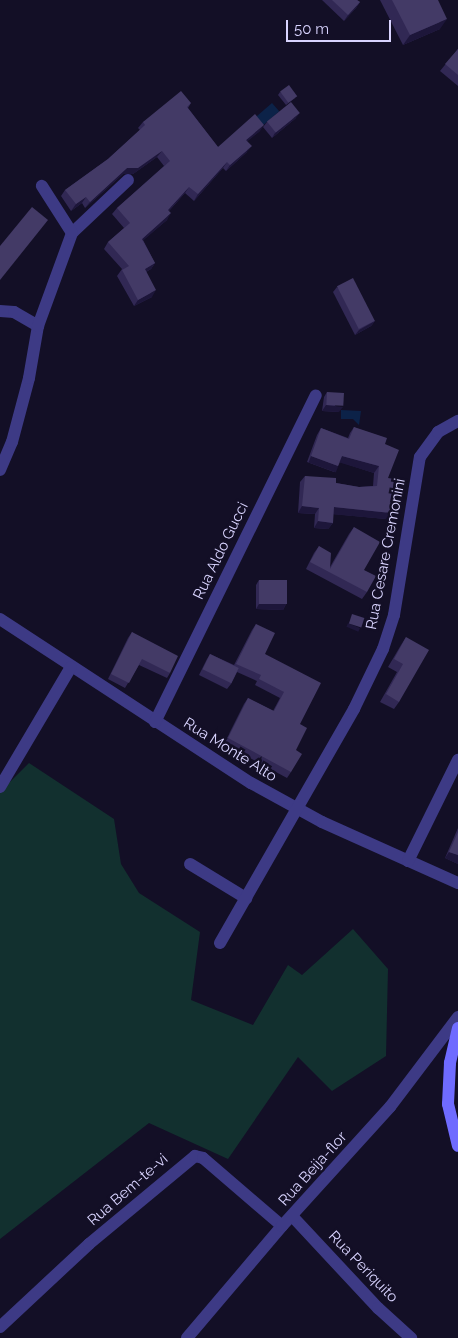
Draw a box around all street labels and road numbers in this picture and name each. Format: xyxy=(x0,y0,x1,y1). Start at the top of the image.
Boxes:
street label: Rua Cesare Cremonini xyxy=(363,477,409,631)
street label: Rua Aldo Gucci xyxy=(190,499,252,603)
street label: Rua Monte Alto xyxy=(180,714,280,786)
street label: Rua Beija-flor xyxy=(275,1128,351,1210)
street label: Rua Bem-te-vi xyxy=(84,1150,172,1230)
street label: Rua Periquito xyxy=(324,1228,402,1306)

